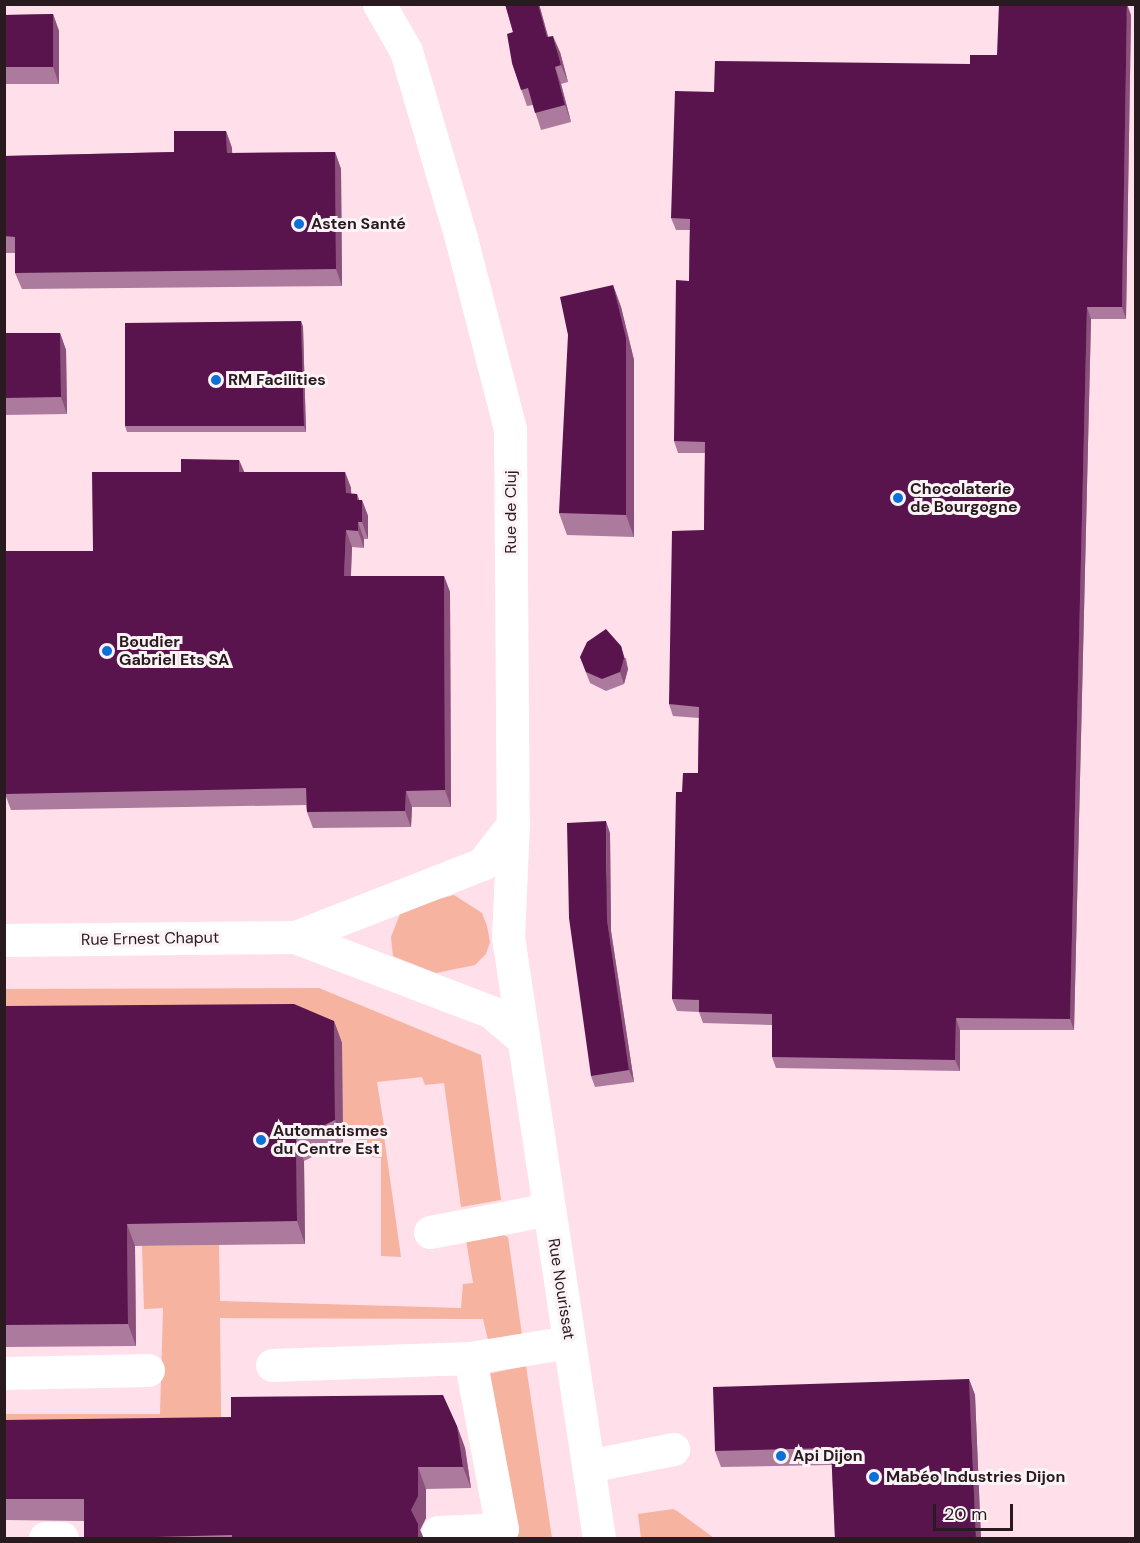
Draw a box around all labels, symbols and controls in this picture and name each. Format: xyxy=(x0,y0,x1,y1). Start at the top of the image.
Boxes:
place label: Asten Santé xyxy=(311,214,406,234)
marker: Asten Santé xyxy=(292,217,306,231)
place label: RM Facilities xyxy=(228,370,326,390)
marker: RM Facilities xyxy=(209,373,223,387)
street label: Rue de Cluj xyxy=(501,470,521,554)
place label: Chocolaterie de Bourgogne xyxy=(910,479,1018,517)
marker: Chocolaterie de Bourgogne xyxy=(891,491,905,505)
place label: Boudier Gabriel Ets SA xyxy=(119,632,229,670)
marker: Boudier Gabriel Ets SA xyxy=(100,644,114,658)
street label: Rue Ernest Chaput xyxy=(81,928,219,950)
place label: Automatismes du Centre Est xyxy=(273,1121,388,1159)
marker: Automatismes du Centre Est xyxy=(254,1133,268,1147)
street label: Rue Nourissat xyxy=(544,1237,578,1341)
place label: Api Dijon xyxy=(793,1446,863,1466)
marker: Api Dijon xyxy=(774,1449,788,1463)
place label: Mabéo Industries Dijon xyxy=(886,1467,1065,1487)
marker: Mabéo Industries Dijon xyxy=(867,1470,881,1484)
scale bar xyxy=(936,1492,1016,1530)
text: 20 m xyxy=(944,1502,987,1526)

